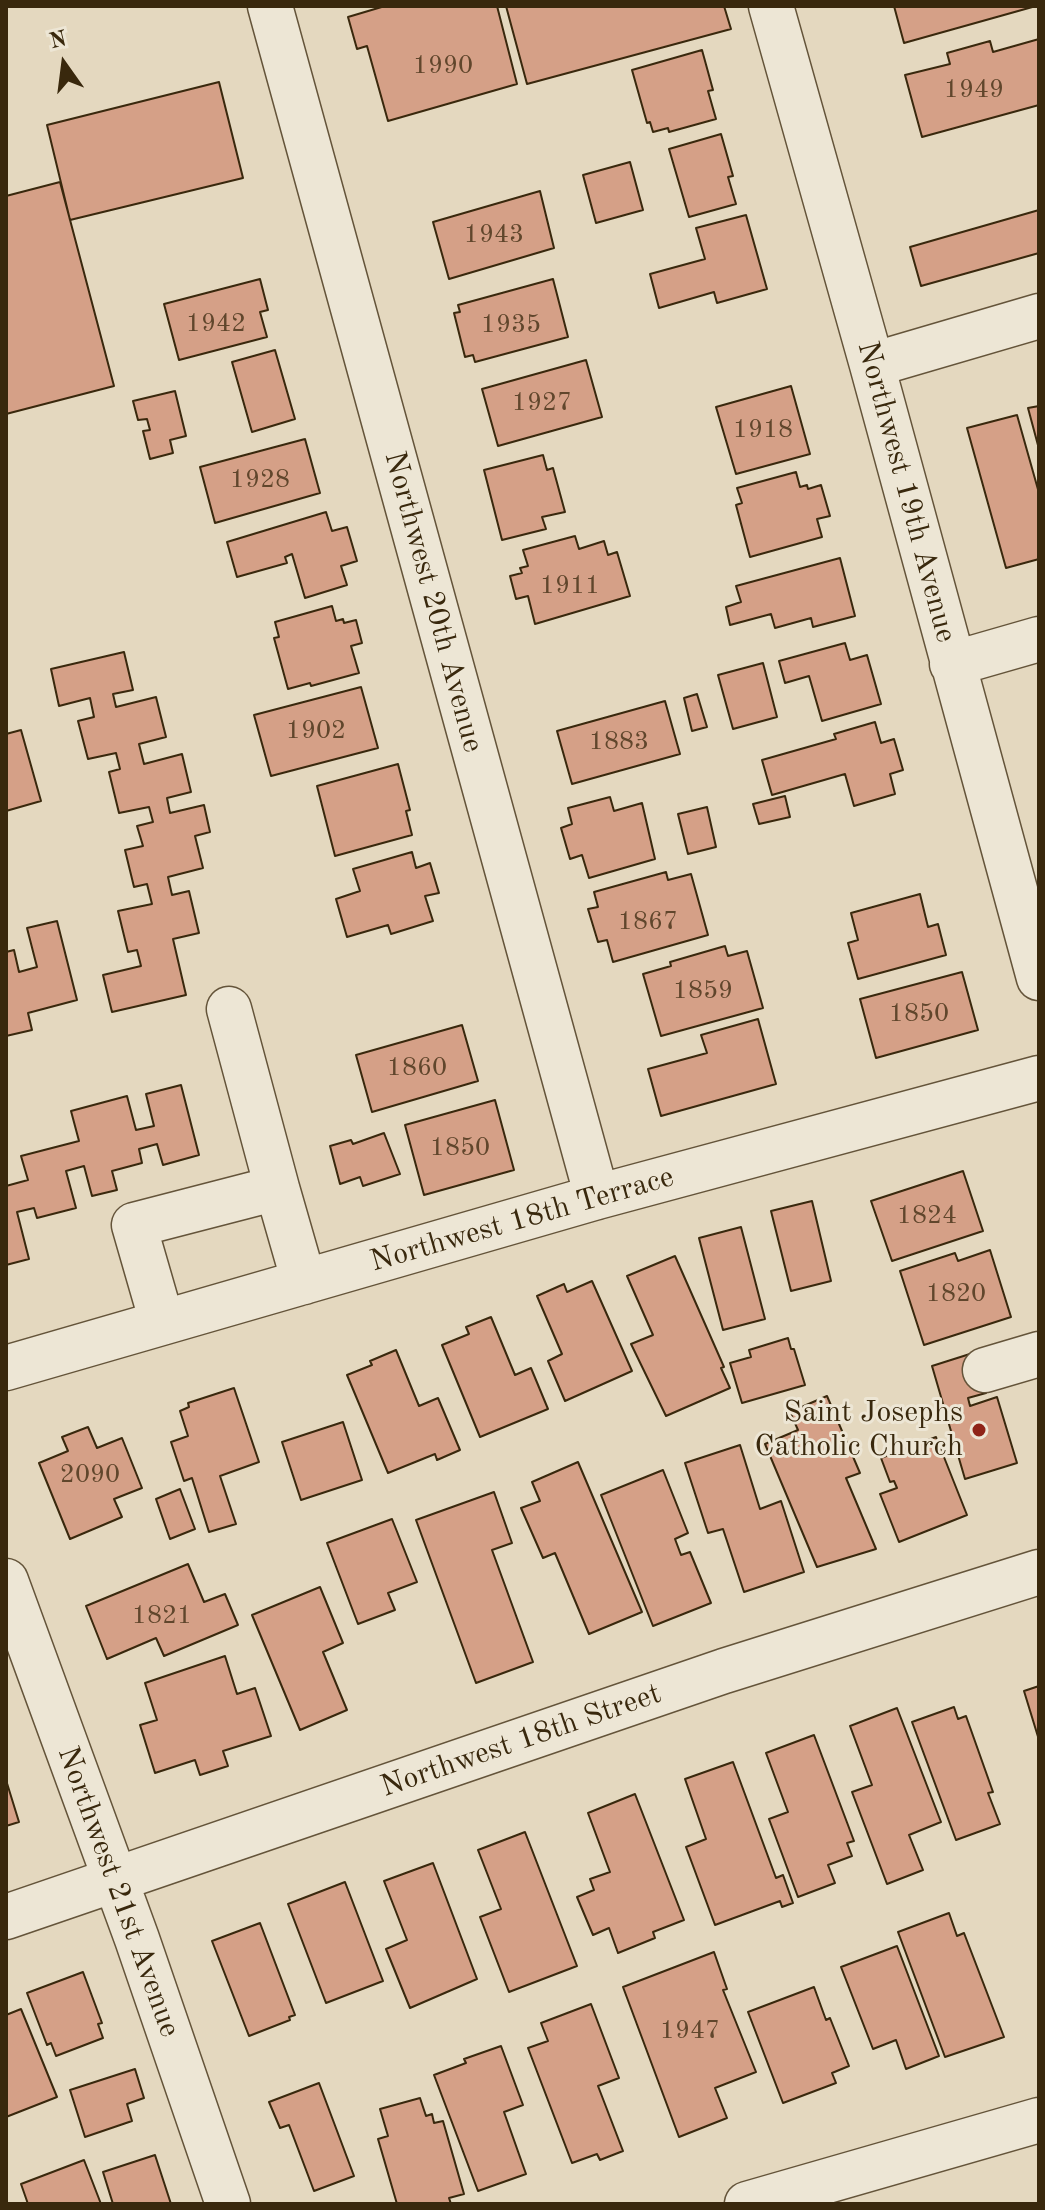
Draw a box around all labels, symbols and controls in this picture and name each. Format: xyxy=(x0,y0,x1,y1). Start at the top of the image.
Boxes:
north arrow xyxy=(24,24,104,104)
text: N xyxy=(47,28,69,53)
house number: 1990 xyxy=(413,50,473,82)
house number: 1949 xyxy=(944,74,1004,106)
house number: 1943 xyxy=(464,219,524,251)
house number: 1942 xyxy=(186,308,246,340)
house number: 1935 xyxy=(481,309,541,341)
street label: Northwest 19th Avenue xyxy=(849,338,963,646)
house number: 1927 xyxy=(512,387,572,419)
house number: 1918 xyxy=(733,414,793,446)
street label: Northwest 20th Avenue xyxy=(376,448,490,756)
house number: 1928 xyxy=(230,464,290,496)
house number: 1911 xyxy=(540,570,600,602)
house number: 1902 xyxy=(286,715,346,747)
house number: 1883 xyxy=(589,726,649,758)
house number: 1867 xyxy=(618,906,678,938)
house number: 1859 xyxy=(673,975,733,1007)
house number: 1850 xyxy=(889,998,949,1030)
house number: 1860 xyxy=(387,1052,447,1084)
house number: 1850 xyxy=(430,1132,490,1164)
street label: Northwest 18th Terrace xyxy=(366,1159,678,1281)
house number: 1824 xyxy=(897,1200,957,1232)
house number: 1820 xyxy=(926,1278,986,1310)
place label: Saint Josephs Catholic Church xyxy=(755,1395,963,1466)
marker: Saint Josephs Catholic Church xyxy=(970,1421,988,1439)
house number: 2090 xyxy=(60,1459,120,1491)
house number: 1821 xyxy=(132,1600,192,1632)
street label: Northwest 18th Street xyxy=(376,1676,666,1806)
street label: Northwest 21st Avenue xyxy=(49,1742,187,2042)
house number: 1947 xyxy=(660,2015,720,2047)

